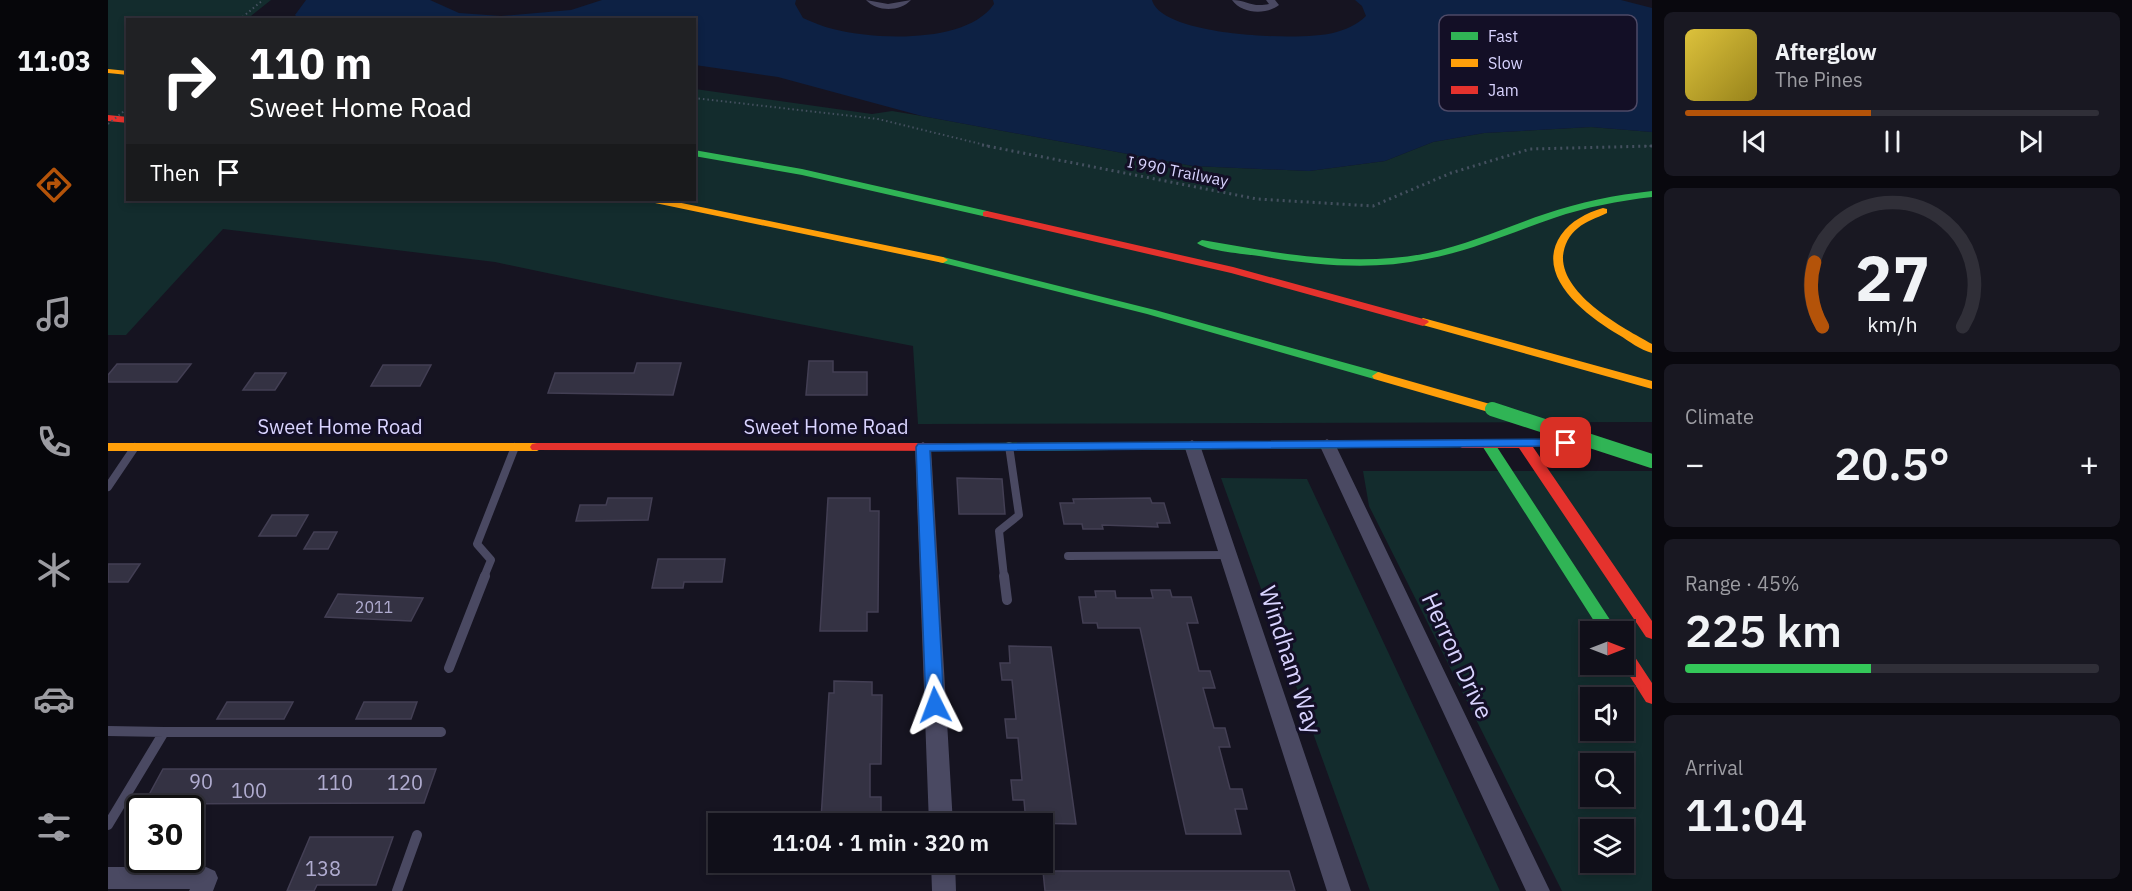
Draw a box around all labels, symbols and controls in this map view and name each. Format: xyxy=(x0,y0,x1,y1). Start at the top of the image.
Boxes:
legend xyxy=(1439,15,1637,111)
text: Fast xyxy=(1488,26,1518,46)
text: 110 m xyxy=(249,36,372,91)
text: Afterglow xyxy=(1775,37,1877,66)
icon: right xyxy=(150,42,228,120)
text: 11:03 xyxy=(17,43,91,78)
text: Slow xyxy=(1488,53,1523,73)
text: The Pines xyxy=(1775,66,1863,93)
text: Jam xyxy=(1488,80,1519,100)
text: Sweet Home Road xyxy=(249,89,472,124)
icon: previous xyxy=(1738,125,1771,158)
icon: pause xyxy=(1876,125,1909,158)
icon: next xyxy=(2014,125,2047,158)
street label: I 990 Trailway xyxy=(1126,151,1230,191)
icon: arrive xyxy=(212,156,245,189)
text: Then xyxy=(150,158,200,187)
icon: directions xyxy=(33,164,75,206)
text: 27 xyxy=(1855,237,1929,318)
icon: music xyxy=(33,293,75,335)
text: km/h xyxy=(1867,310,1917,338)
text: Climate xyxy=(1685,403,1754,430)
street label: Sweet Home Road xyxy=(257,413,423,440)
street label: Sweet Home Road xyxy=(743,413,909,440)
pin xyxy=(1540,417,1591,468)
icon: phone xyxy=(33,421,75,463)
icon: arrive xyxy=(1549,426,1582,459)
text: 20.5° xyxy=(1834,434,1950,492)
text: − xyxy=(1685,442,1705,485)
text: + xyxy=(2079,442,2099,485)
icon: climate xyxy=(33,549,75,591)
text: Range · 45% xyxy=(1685,570,1800,597)
street label: Windham Way xyxy=(1252,582,1330,738)
street label: Herron Drive xyxy=(1415,587,1501,724)
house number: 2011 xyxy=(355,597,393,617)
text: 225 km xyxy=(1685,601,1842,659)
north arrow xyxy=(1580,621,1634,675)
map controls xyxy=(1580,621,1634,873)
position arrow xyxy=(903,673,967,737)
icon: car xyxy=(33,678,75,720)
button: sound xyxy=(1580,687,1634,741)
button: search xyxy=(1580,753,1634,807)
text: Arrival xyxy=(1685,754,1743,781)
house number: 90 xyxy=(189,768,213,795)
house number: 110 xyxy=(317,769,353,796)
house number: 120 xyxy=(387,769,423,796)
house number: 100 xyxy=(231,777,267,804)
text: 11:04 xyxy=(1685,785,1807,843)
speed limit sign: 30 xyxy=(126,795,204,873)
icon: filters xyxy=(33,806,75,848)
button: layers xyxy=(1580,819,1634,873)
text: 11:04 · 1 min · 320 m xyxy=(772,828,989,857)
house number: 138 xyxy=(305,855,341,882)

